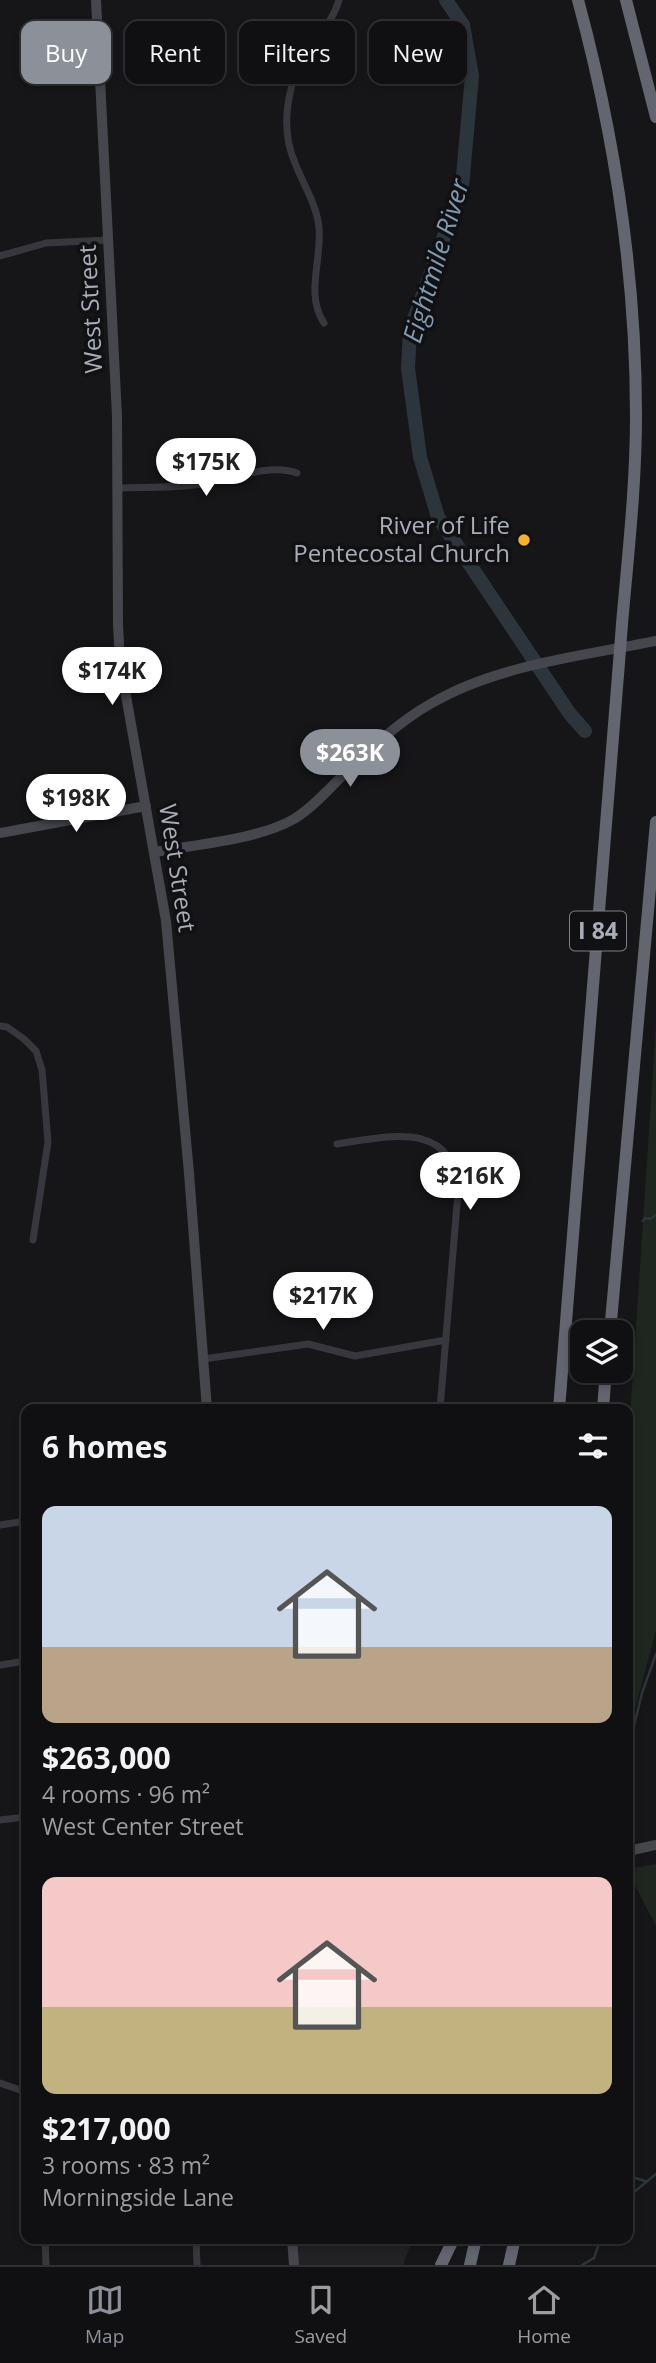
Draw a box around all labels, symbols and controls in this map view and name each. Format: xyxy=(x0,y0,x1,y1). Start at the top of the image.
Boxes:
chip: Buy xyxy=(21,21,111,84)
chip: Rent xyxy=(125,21,225,84)
chip: Filters xyxy=(239,21,355,84)
chip: New xyxy=(369,21,467,84)
water label: Eightmile River xyxy=(393,173,477,347)
street label: West Street xyxy=(70,244,109,374)
pin: $175K xyxy=(157,438,255,498)
text: $175K xyxy=(172,445,240,477)
place label: River of Life Pentecostal Church xyxy=(293,508,510,569)
marker: River of Life Pentecostal Church xyxy=(516,532,532,548)
pin: $174K xyxy=(63,648,161,707)
text: $174K xyxy=(78,654,146,686)
pin: $263K xyxy=(301,730,399,789)
text: $263K xyxy=(316,736,384,768)
pin: $198K xyxy=(27,774,125,834)
text: $198K xyxy=(42,781,110,813)
street label: West Street xyxy=(152,802,205,934)
road number: I 84 xyxy=(570,912,626,950)
pin: $216K xyxy=(421,1152,519,1212)
text: $216K xyxy=(436,1159,504,1191)
pin: $217K xyxy=(274,1272,372,1332)
text: $217K xyxy=(289,1279,357,1311)
map controls xyxy=(570,1320,633,1383)
button: layers xyxy=(570,1320,633,1383)
text: 6 homes xyxy=(42,1426,167,1467)
icon: filters xyxy=(574,1427,612,1465)
icon: home xyxy=(264,1551,390,1677)
text: $263,000 xyxy=(42,1737,171,1778)
text: 4 rooms · 96 m² xyxy=(42,1778,210,1810)
text: West Center Street xyxy=(42,1810,244,1842)
icon: home xyxy=(264,1922,390,2048)
text: $217,000 xyxy=(42,2108,171,2149)
text: 3 rooms · 83 m² xyxy=(42,2149,210,2181)
text: Morningside Lane xyxy=(42,2181,234,2213)
tab: Map xyxy=(85,2281,124,2349)
tab: Saved xyxy=(294,2281,347,2349)
tab: Home xyxy=(517,2281,571,2349)

